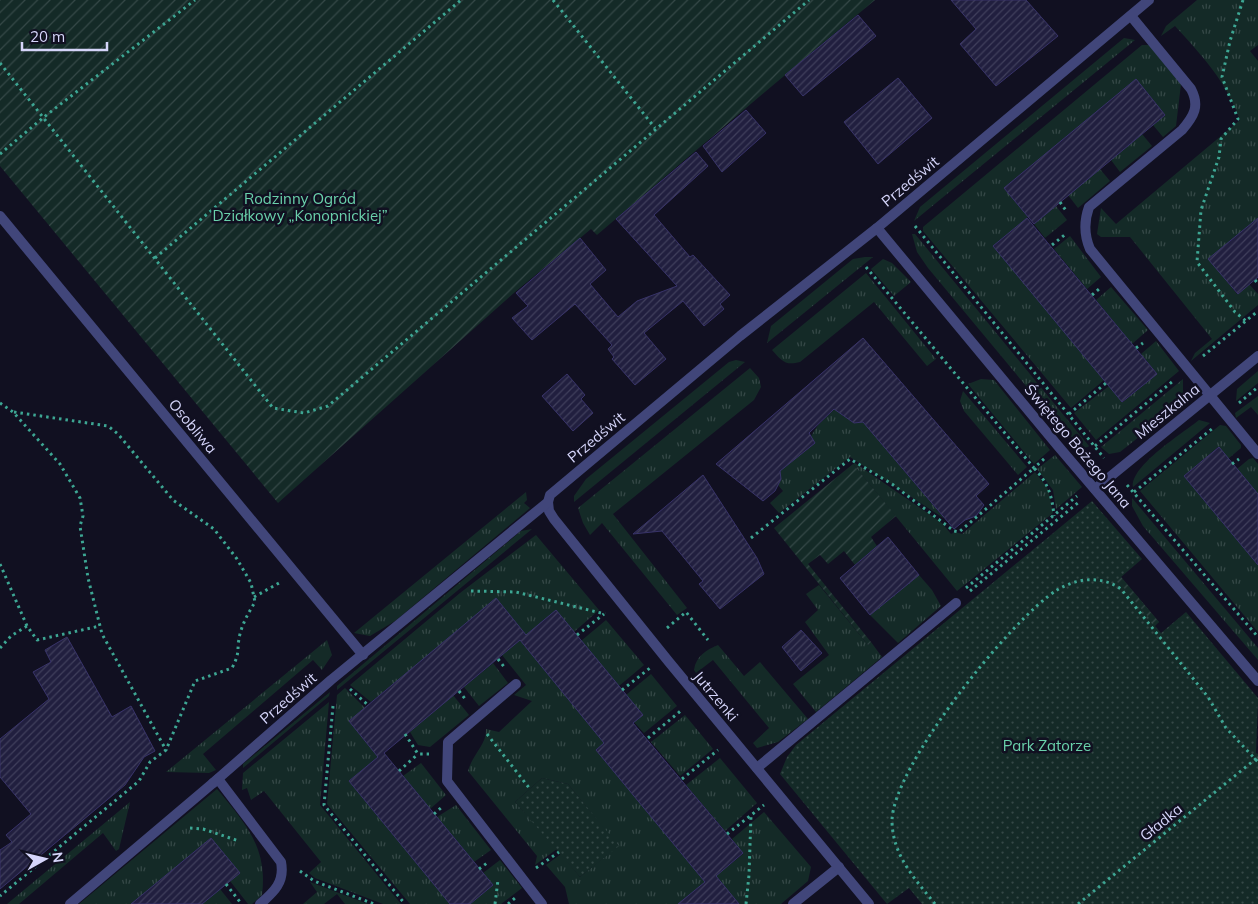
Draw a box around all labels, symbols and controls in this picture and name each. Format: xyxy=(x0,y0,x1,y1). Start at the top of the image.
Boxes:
scale bar xyxy=(22,20,108,52)
text: 20 m xyxy=(30,27,65,46)
street label: Przedświt xyxy=(877,152,943,210)
park label: Rodzinny Ogród Działkowy „Konopnickiej” xyxy=(212,189,388,225)
street label: Mieszkalna xyxy=(1131,379,1203,443)
street label: Świętego Bożego Jana xyxy=(1020,380,1136,512)
street label: Osobliwa xyxy=(165,395,221,457)
street label: Przedświt xyxy=(563,408,629,466)
street label: Jutrzenki xyxy=(689,667,743,725)
street label: Przedświt xyxy=(256,668,320,728)
park label: Park Zatorze xyxy=(1003,736,1091,755)
street label: Gładka xyxy=(1136,799,1186,845)
north arrow xyxy=(20,834,70,884)
text: N xyxy=(48,851,68,864)

